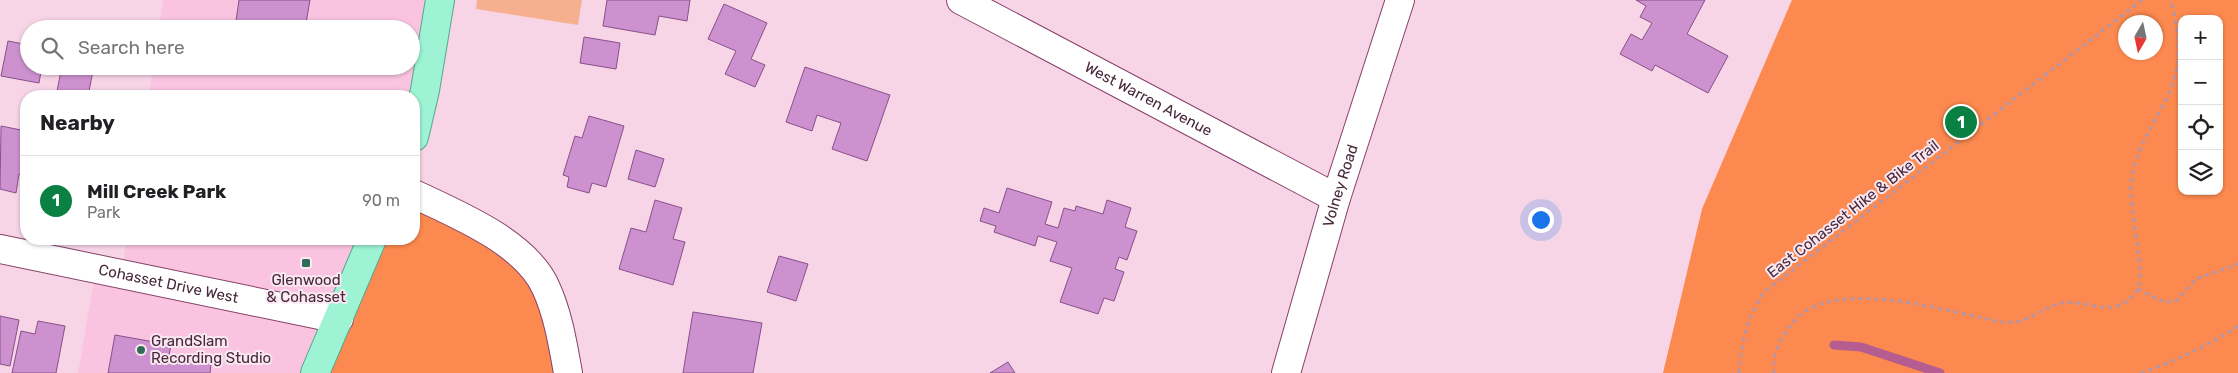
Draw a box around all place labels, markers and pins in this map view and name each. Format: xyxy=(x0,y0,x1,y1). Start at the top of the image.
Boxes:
pin: 1 xyxy=(1945,103,1977,141)
marker: Glenwood & Cohasset xyxy=(300,257,312,269)
place label: Glenwood & Cohasset xyxy=(266,271,346,306)
place label: GrandSlam Recording Studio xyxy=(151,332,271,367)
marker: GrandSlam Recording Studio xyxy=(135,344,147,356)

